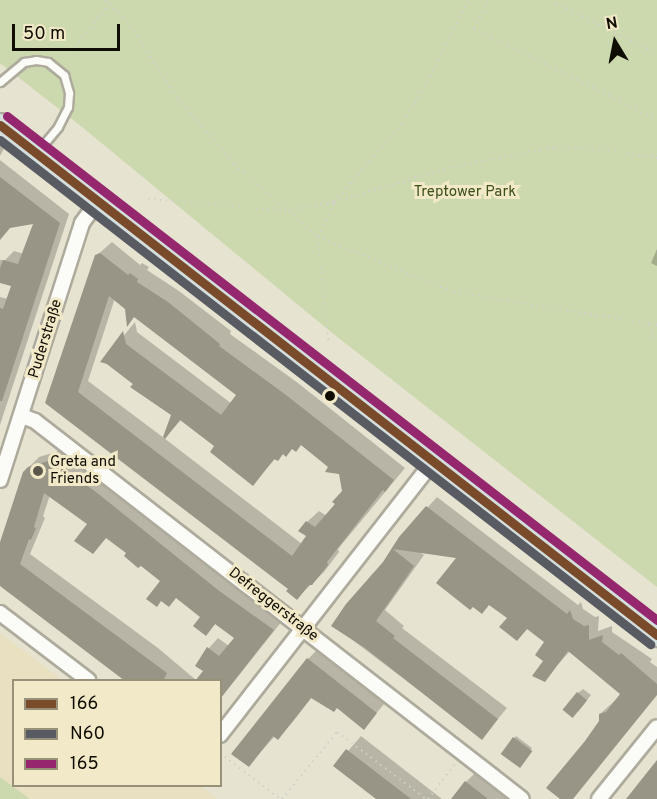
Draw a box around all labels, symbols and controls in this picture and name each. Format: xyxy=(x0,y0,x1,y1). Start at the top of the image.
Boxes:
scale bar xyxy=(15,12,123,50)
north arrow xyxy=(585,12,645,72)
text: N xyxy=(604,13,619,35)
text: 50 m xyxy=(23,23,65,46)
park label: Treptower Park xyxy=(414,184,516,202)
street label: Puderstraße xyxy=(25,297,67,381)
unlabelled marker xyxy=(324,390,336,402)
place label: Greta and Friends xyxy=(50,453,116,488)
marker: Greta and Friends xyxy=(31,464,45,478)
street label: Defreggerstraße xyxy=(225,564,321,646)
legend xyxy=(12,679,222,787)
text: 166 xyxy=(70,693,98,716)
text: N60 xyxy=(70,723,105,746)
text: 165 xyxy=(70,753,99,776)

